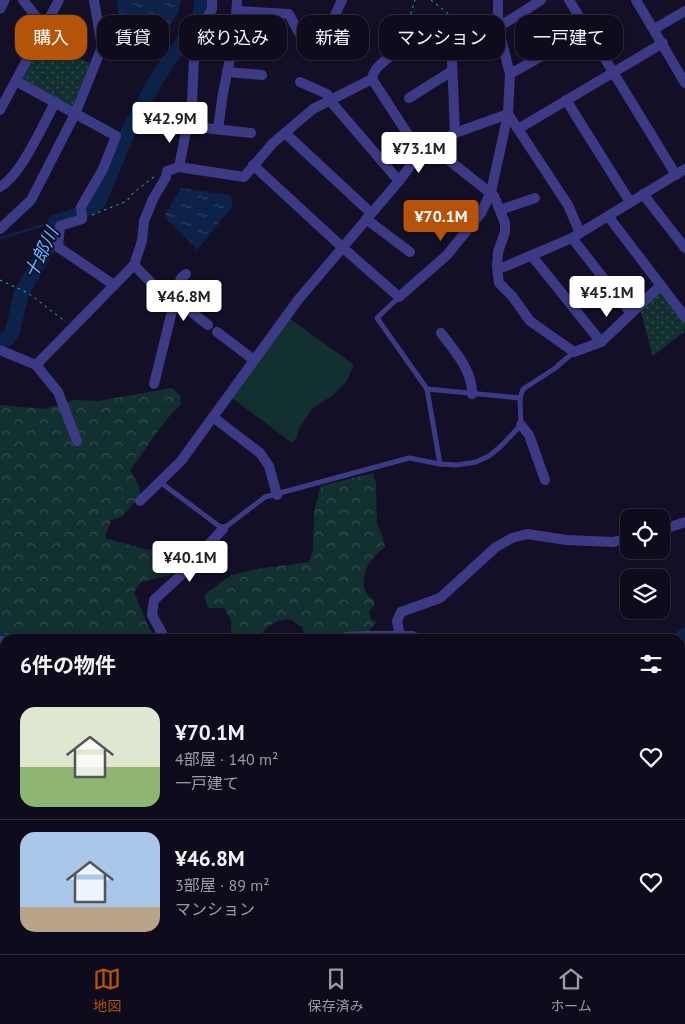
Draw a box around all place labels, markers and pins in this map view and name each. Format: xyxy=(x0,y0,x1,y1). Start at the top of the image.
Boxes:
pin: ¥42.9M xyxy=(129,102,211,144)
pin: ¥73.1M xyxy=(378,132,460,174)
pin: ¥70.1M xyxy=(400,200,482,242)
pin: ¥45.1M xyxy=(566,276,648,318)
pin: ¥46.8M xyxy=(143,280,225,322)
pin: ¥40.1M xyxy=(149,540,231,583)

